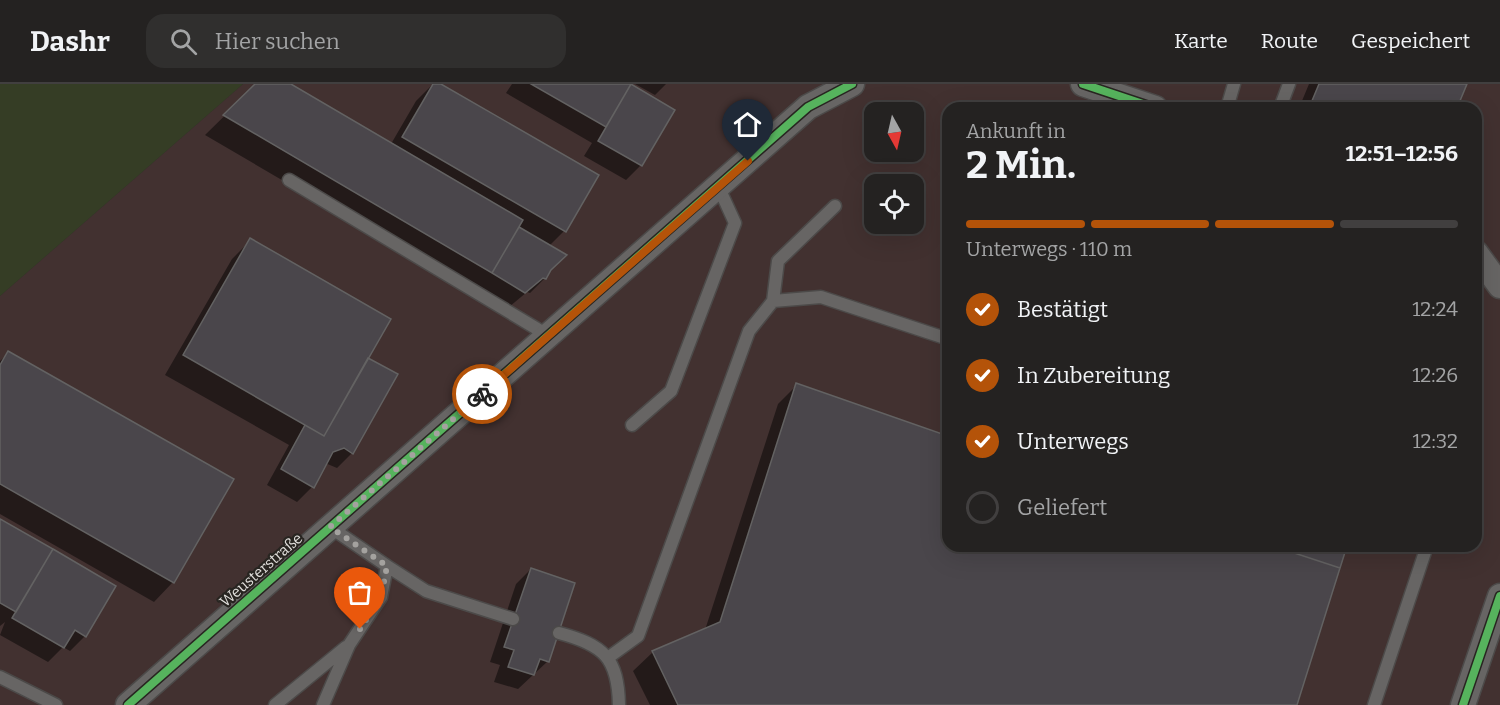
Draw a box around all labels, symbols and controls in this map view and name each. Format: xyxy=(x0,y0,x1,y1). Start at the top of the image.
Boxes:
search box xyxy=(146,14,566,68)
text: Dashr xyxy=(30,25,110,58)
icon: search xyxy=(167,25,200,58)
text: Hier suchen xyxy=(215,28,340,55)
text: Karte xyxy=(1174,28,1228,54)
text: Route xyxy=(1261,28,1318,54)
text: Gespeichert xyxy=(1351,28,1470,54)
pin xyxy=(722,99,773,161)
north arrow xyxy=(864,102,924,162)
map controls xyxy=(864,102,924,234)
icon: home xyxy=(731,108,764,141)
text: Ankunft in xyxy=(966,119,1066,143)
text: 12:51–12:56 xyxy=(1345,140,1458,167)
text: 2 Min. xyxy=(966,142,1076,188)
button: locate xyxy=(864,174,924,234)
text: Unterwegs · 110 m xyxy=(966,237,1132,261)
icon: check xyxy=(966,293,999,326)
text: Bestätigt xyxy=(1017,296,1108,323)
text: 12:24 xyxy=(1412,297,1458,321)
icon: check xyxy=(966,359,999,392)
text: In Zubereitung xyxy=(1017,362,1170,389)
text: 12:26 xyxy=(1412,363,1458,387)
courier xyxy=(452,364,512,424)
icon: bike xyxy=(466,378,499,411)
icon: check xyxy=(966,425,999,458)
text: Unterwegs xyxy=(1017,428,1129,455)
text: 12:32 xyxy=(1413,429,1458,453)
text: Geliefert xyxy=(1017,494,1107,521)
street label: Weusterstraße xyxy=(216,529,306,611)
pin xyxy=(334,567,385,629)
icon: bag xyxy=(343,576,376,609)

